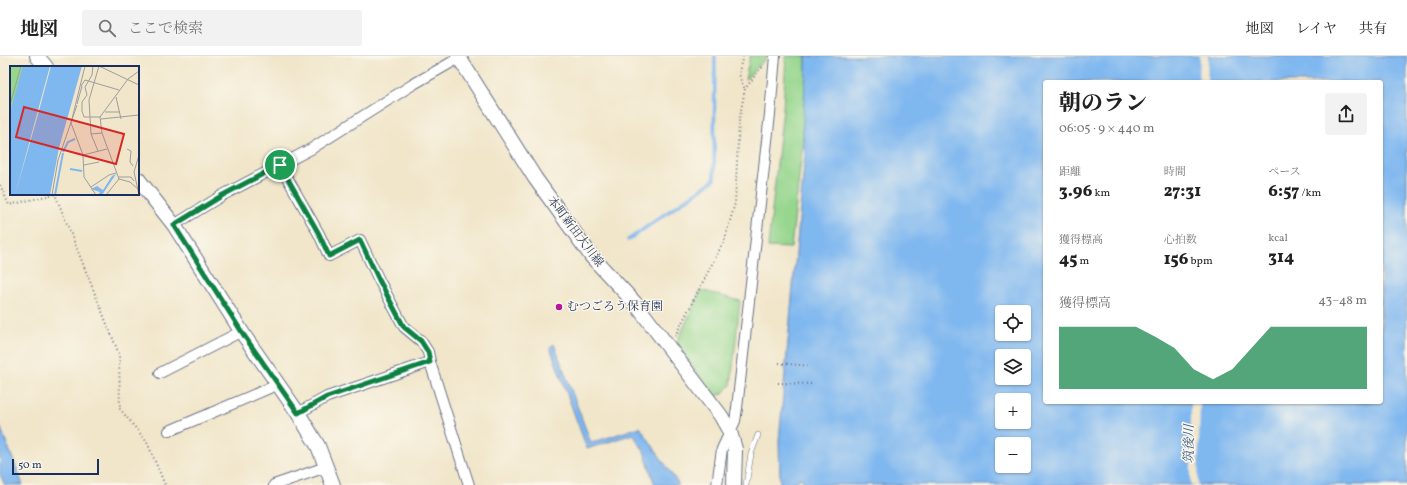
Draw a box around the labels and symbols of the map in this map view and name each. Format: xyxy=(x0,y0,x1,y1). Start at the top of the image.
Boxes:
inset map xyxy=(10,66,139,195)
pin xyxy=(263,148,297,182)
street label: 本町新田大川線 xyxy=(543,194,607,270)
place label: むつごろう保育園 xyxy=(567,299,663,315)
marker: むつごろう保育園 xyxy=(554,302,564,312)
water label: 筑後川 xyxy=(1181,422,1199,464)
scale bar xyxy=(12,457,99,476)

